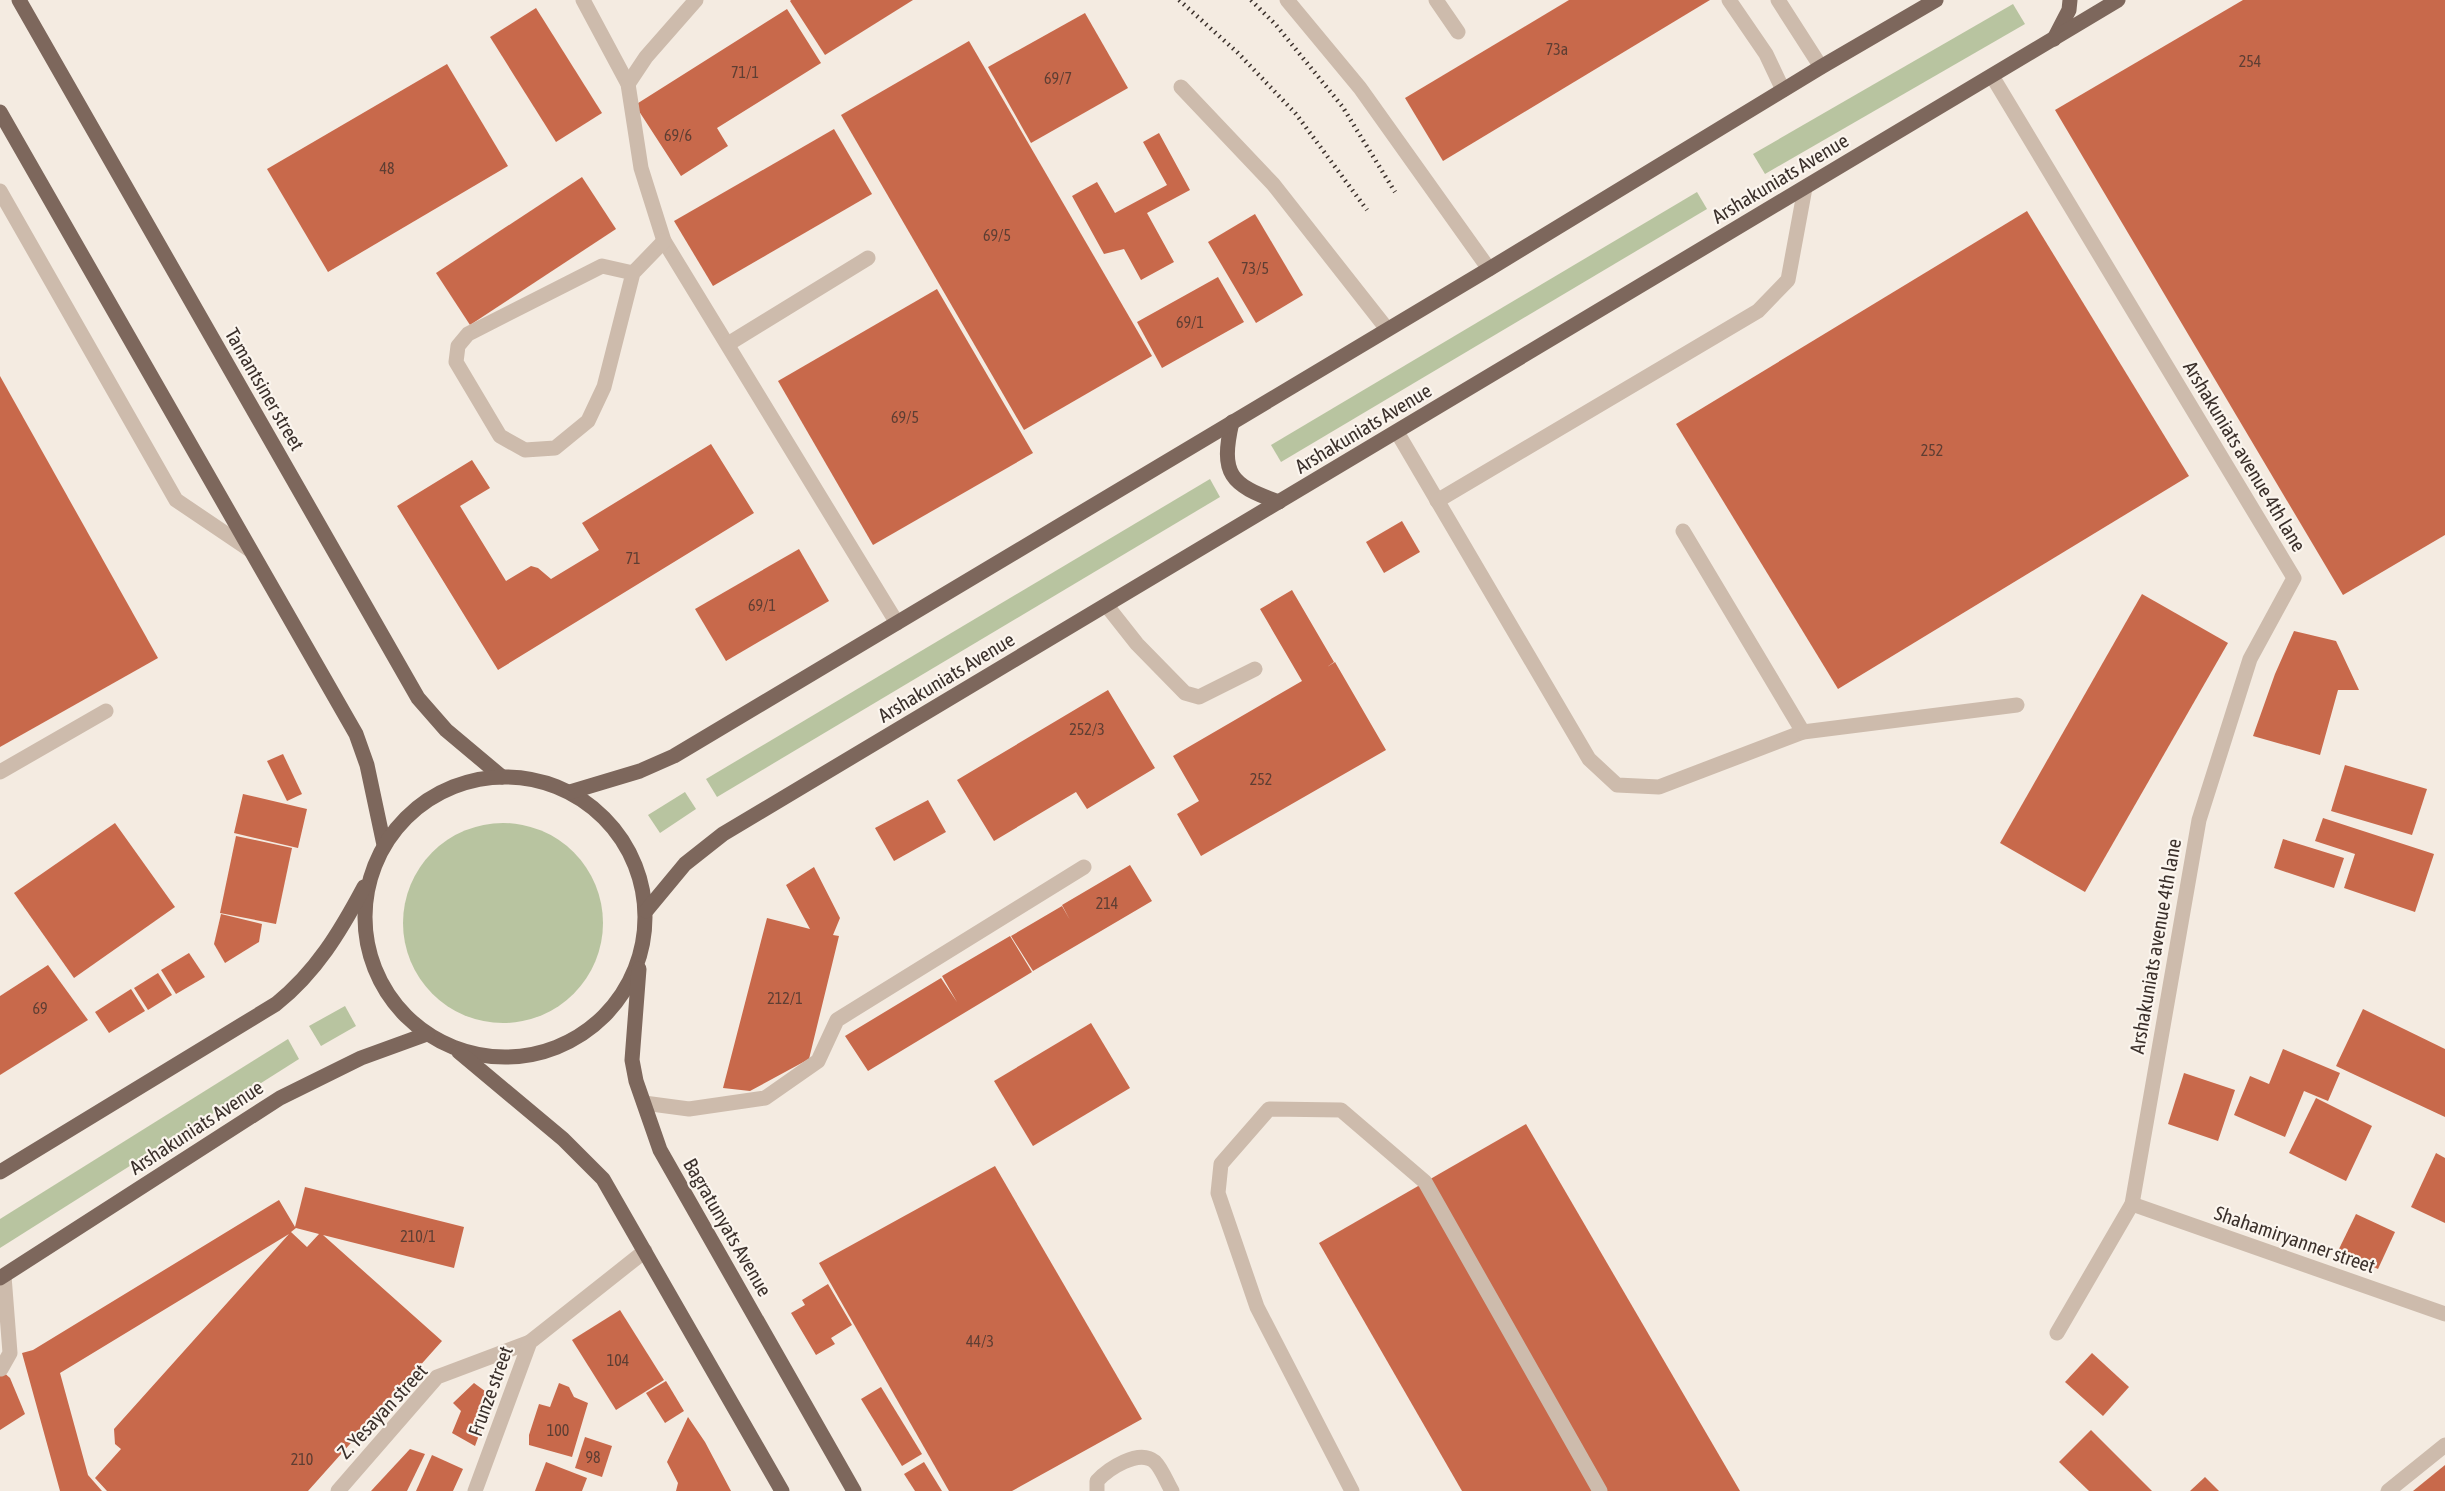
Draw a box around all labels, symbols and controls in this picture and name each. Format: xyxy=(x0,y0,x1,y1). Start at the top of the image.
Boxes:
house number: 73a xyxy=(1546,40,1568,58)
house number: 254 xyxy=(2239,52,2261,70)
house number: 71/1 xyxy=(731,63,759,81)
house number: 69/7 xyxy=(1044,69,1072,87)
house number: 69/6 xyxy=(664,126,692,144)
street label: Arshakuniats Avenue xyxy=(1708,128,1852,228)
house number: 48 xyxy=(379,159,395,177)
house number: 69/5 xyxy=(983,226,1011,244)
house number: 73/5 xyxy=(1241,259,1269,277)
house number: 69/1 xyxy=(1176,313,1204,331)
street label: Tamantsiner street xyxy=(221,324,309,454)
street label: Arshakuniats avenue 4th lane xyxy=(2179,357,2311,555)
street label: Arshakuniats Avenue xyxy=(1291,378,1435,478)
house number: 69/5 xyxy=(891,408,919,426)
house number: 252 xyxy=(1921,441,1943,459)
house number: 71 xyxy=(625,549,641,567)
house number: 69/1 xyxy=(748,596,776,614)
street label: Arshakuniats Avenue xyxy=(874,627,1018,727)
house number: 252/3 xyxy=(1069,720,1105,738)
house number: 252 xyxy=(1250,770,1272,788)
street label: Arshakuniats avenue 4th lane xyxy=(2125,837,2185,1055)
house number: 214 xyxy=(1096,894,1118,912)
house number: 212/1 xyxy=(767,989,803,1007)
house number: 69 xyxy=(32,999,48,1017)
street label: Arshakuniats Avenue xyxy=(125,1075,267,1179)
street label: Bagratunyats Avenue xyxy=(679,1154,777,1300)
street label: Shahamiryanner street xyxy=(2212,1201,2379,1277)
house number: 210/1 xyxy=(400,1227,436,1245)
house number: 44/3 xyxy=(966,1332,994,1350)
street label: Frunze street xyxy=(463,1343,517,1439)
house number: 104 xyxy=(607,1351,629,1369)
street label: Z. Yesayan street xyxy=(332,1359,432,1463)
house number: 100 xyxy=(547,1421,569,1439)
house number: 98 xyxy=(585,1448,601,1466)
house number: 210 xyxy=(291,1450,313,1468)

